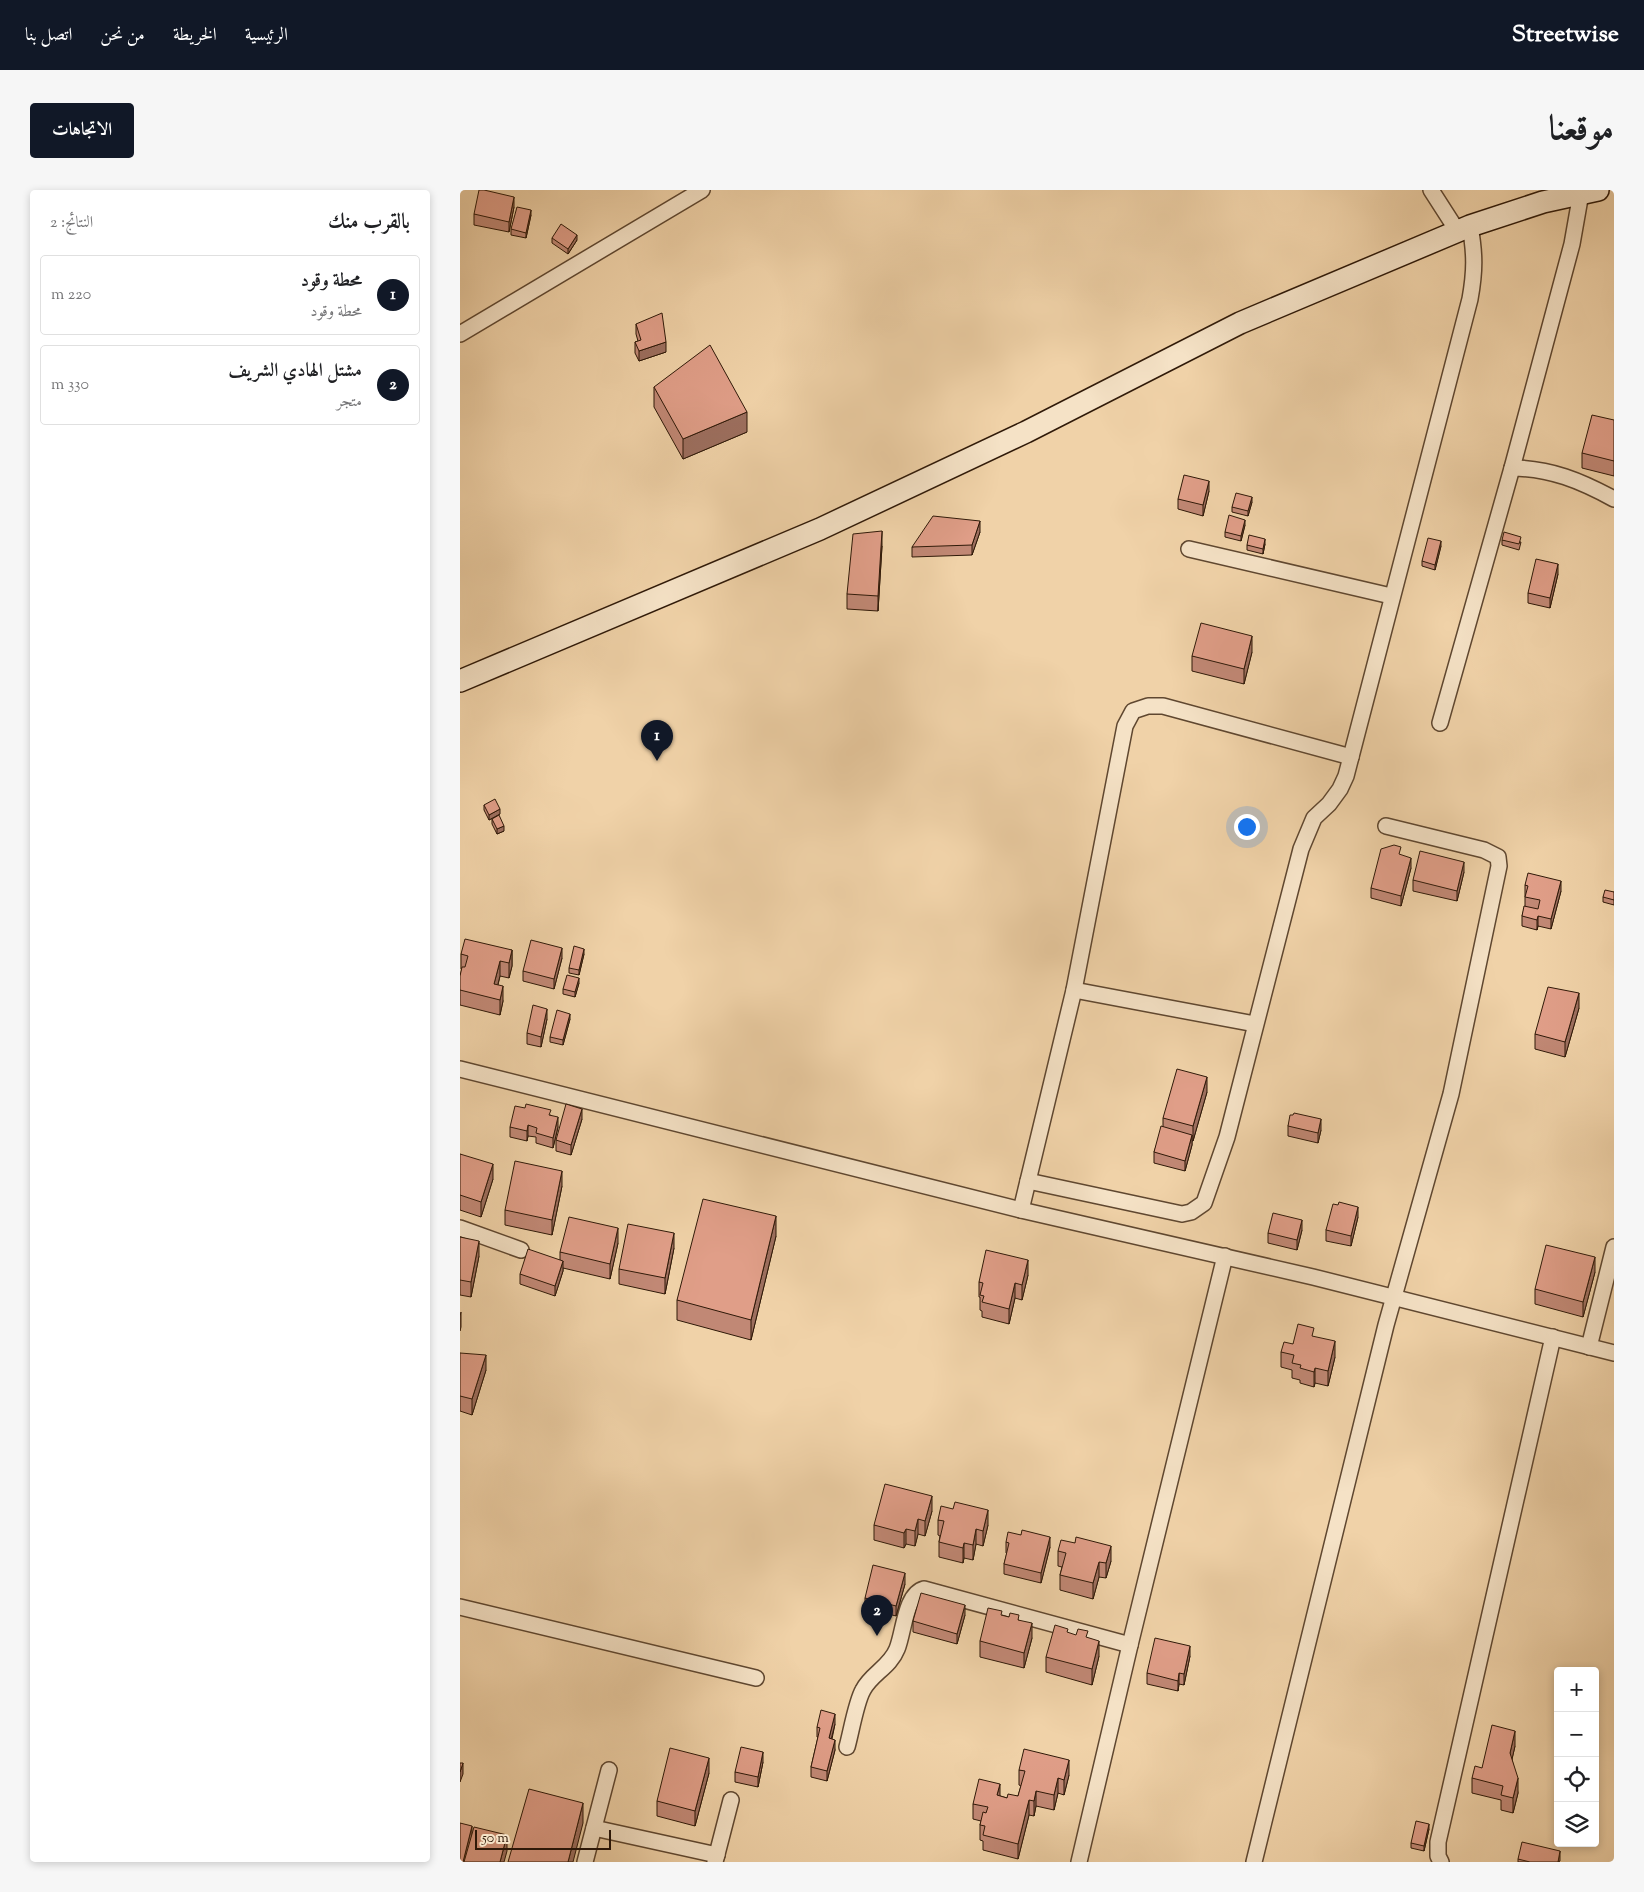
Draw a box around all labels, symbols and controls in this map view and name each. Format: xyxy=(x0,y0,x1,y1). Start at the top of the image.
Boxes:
text: Streetwise xyxy=(1512,18,1619,52)
text: اتصل بنا xyxy=(25,23,72,49)
text: من نحن xyxy=(100,23,145,49)
text: الخريطة xyxy=(173,23,217,49)
text: الرئيسية xyxy=(245,23,288,49)
button: الاتجاهات xyxy=(30,103,134,158)
text: موقعنا xyxy=(1549,105,1614,156)
text: بالقرب منك xyxy=(328,208,410,238)
text: النتائج: 2 xyxy=(50,212,93,235)
text: محطة وقود xyxy=(300,268,362,295)
text: 220 m xyxy=(51,284,91,307)
text: 1 xyxy=(390,284,396,307)
text: محطة وقود xyxy=(310,301,362,324)
text: مشتل الهادي الشريف xyxy=(228,358,362,385)
text: 330 m xyxy=(51,374,89,397)
text: 2 xyxy=(389,374,397,397)
text: متجر xyxy=(337,391,362,414)
pin: 1 xyxy=(641,720,673,761)
your location xyxy=(1234,814,1260,840)
pin: 2 xyxy=(861,1595,893,1636)
map controls xyxy=(1554,1667,1599,1847)
button: + xyxy=(1554,1667,1599,1712)
button: − xyxy=(1554,1712,1599,1757)
button: locate xyxy=(1554,1757,1599,1802)
button: layers xyxy=(1554,1802,1599,1847)
scale bar xyxy=(475,1827,611,1850)
text: 50 m xyxy=(482,1829,509,1849)

